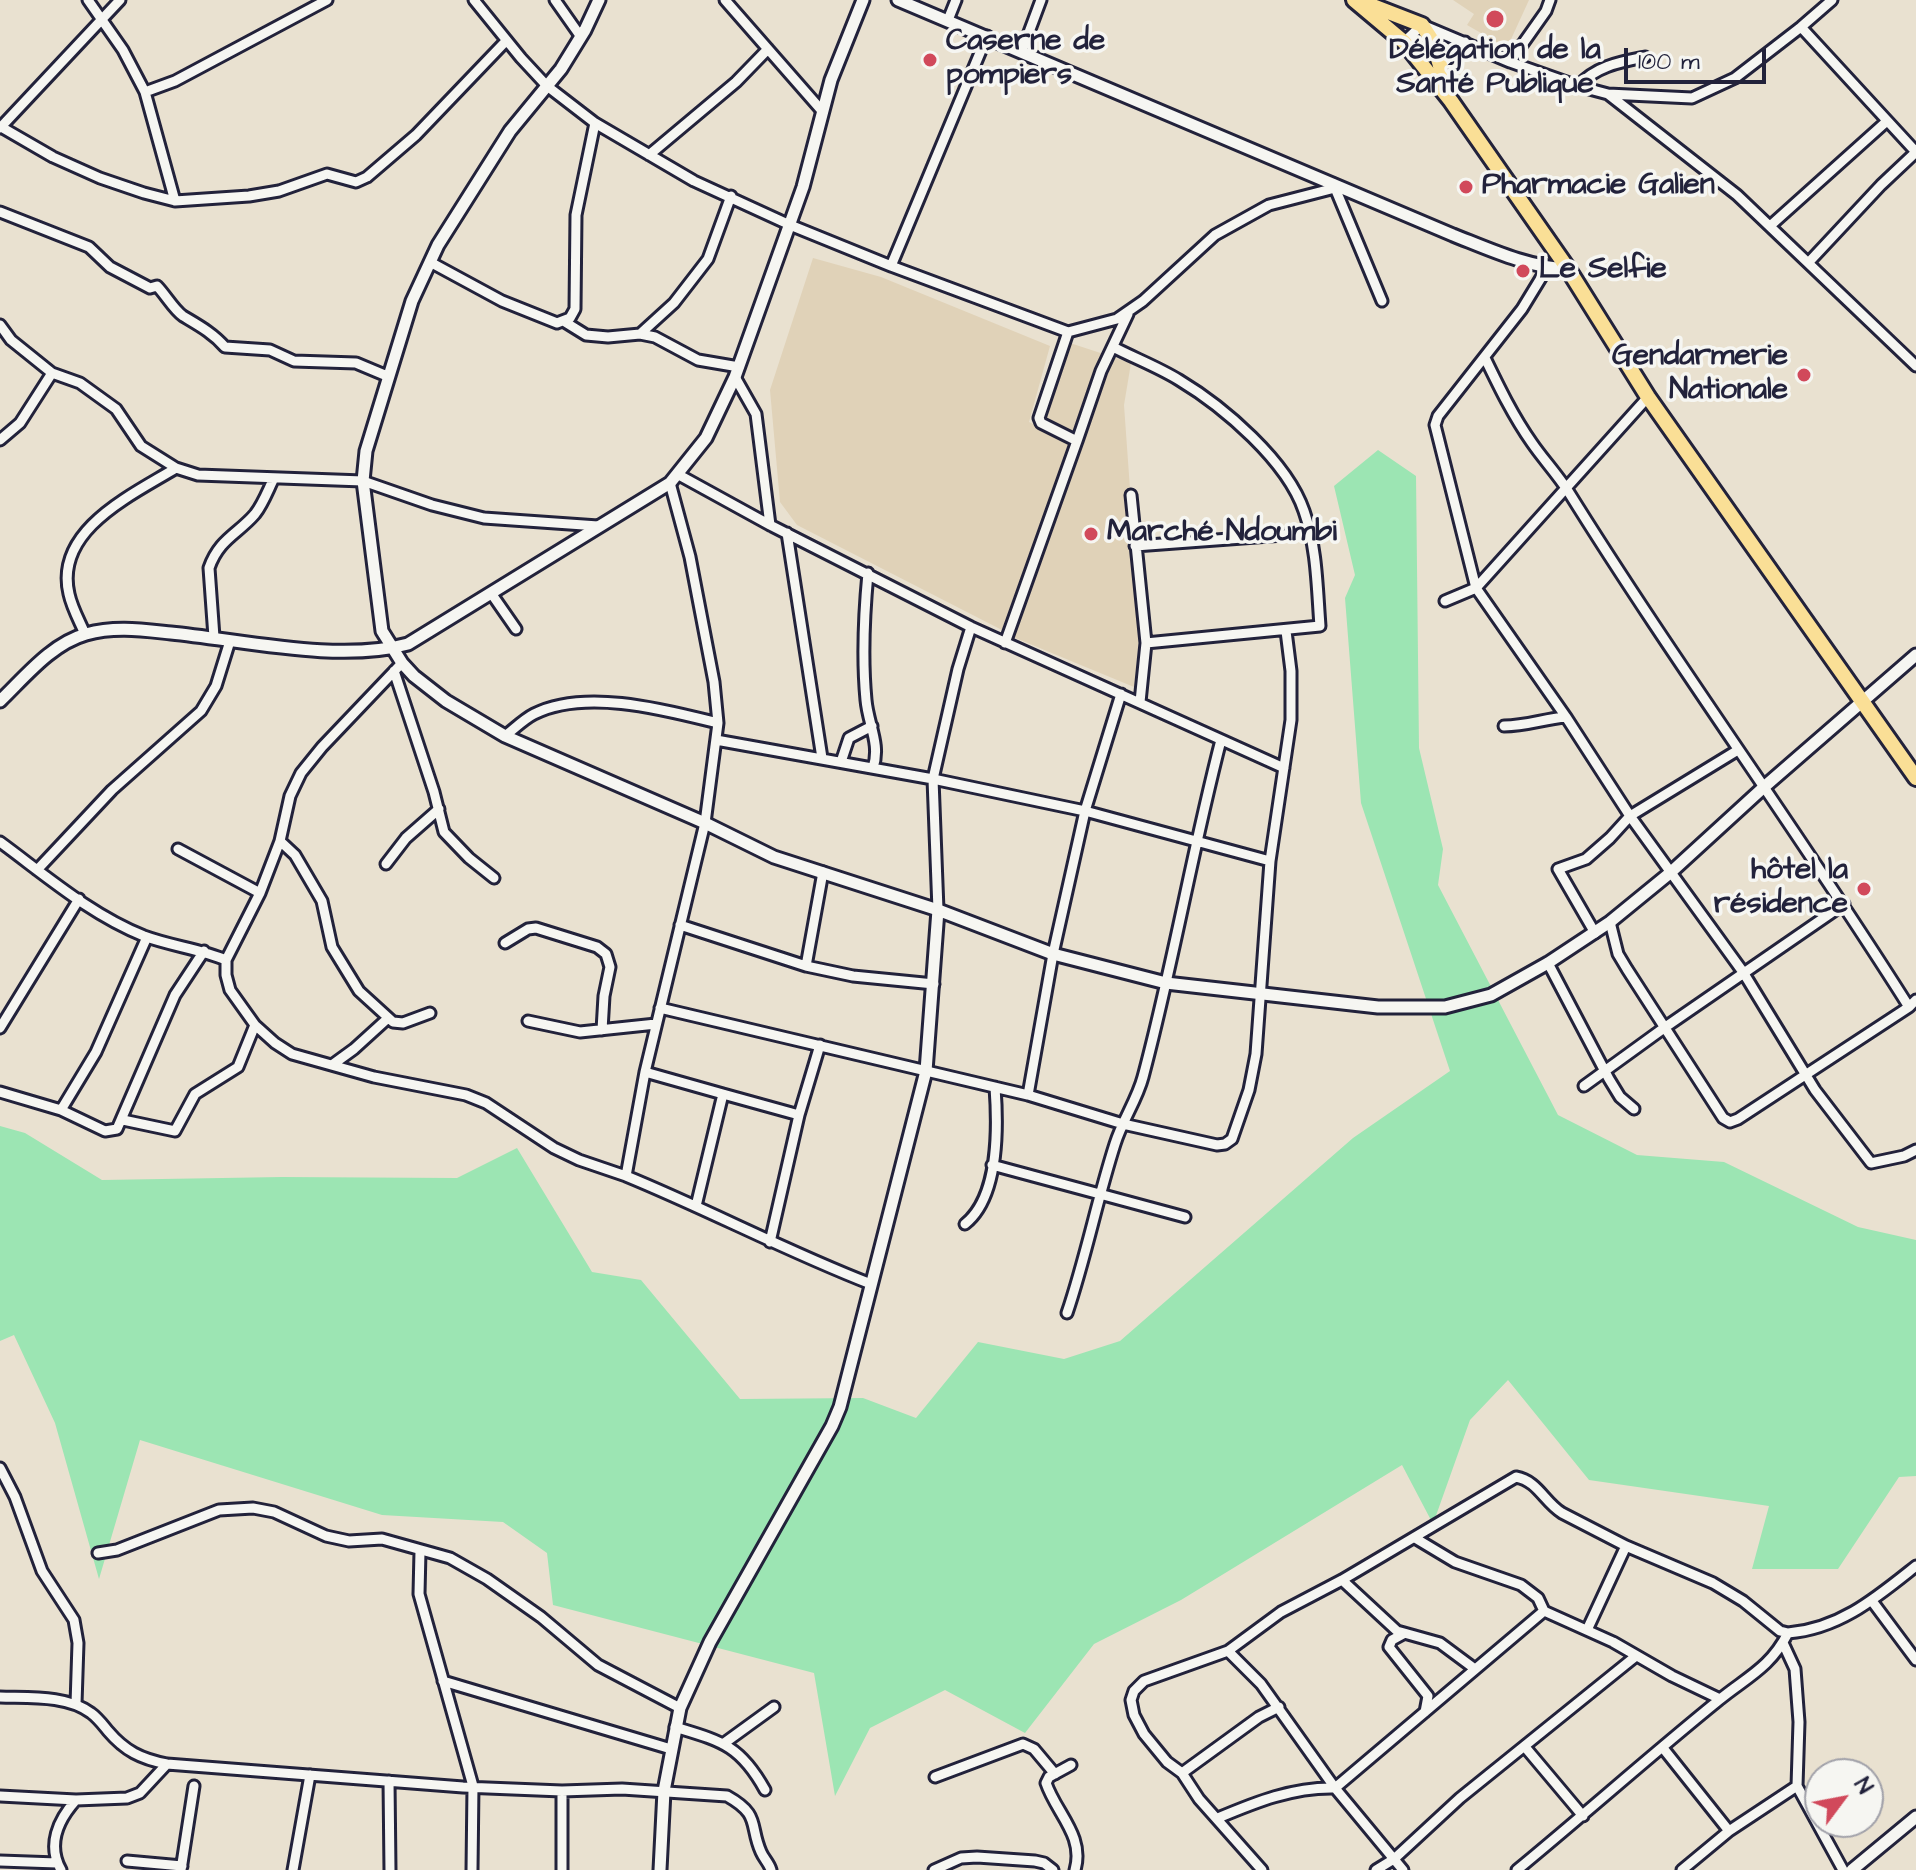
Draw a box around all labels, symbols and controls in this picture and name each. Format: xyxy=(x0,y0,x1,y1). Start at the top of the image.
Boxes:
marker: Délégation de la Santé Publique xyxy=(1484,8,1506,30)
place label: Caserne de pompiers xyxy=(946,25,1105,96)
scale bar xyxy=(1628,32,1770,82)
place label: Délégation de la Santé Publique xyxy=(1389,34,1601,104)
text: 100 m xyxy=(1638,45,1700,79)
marker: Caserne de pompiers xyxy=(921,51,939,69)
place label: Pharmacie Galien xyxy=(1482,169,1715,205)
marker: Pharmacie Galien xyxy=(1457,178,1475,196)
place label: Le Selfie xyxy=(1539,253,1667,289)
marker: Le Selfie xyxy=(1514,262,1532,280)
place label: Gendarmerie Nationale xyxy=(1612,340,1788,410)
marker: Gendarmerie Nationale xyxy=(1795,366,1813,384)
place label: Marché Ndoumbi xyxy=(1107,516,1337,552)
marker: Marché Ndoumbi xyxy=(1082,525,1100,543)
place label: hôtel la résidence xyxy=(1714,854,1848,924)
marker: hôtel la résidence xyxy=(1855,880,1873,898)
north arrow xyxy=(1804,1758,1884,1838)
text: N xyxy=(1846,1772,1880,1800)

